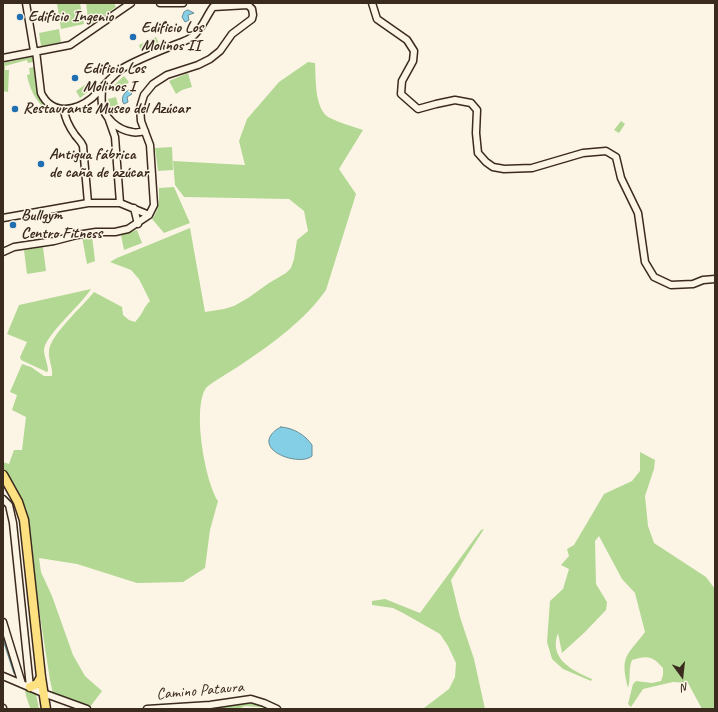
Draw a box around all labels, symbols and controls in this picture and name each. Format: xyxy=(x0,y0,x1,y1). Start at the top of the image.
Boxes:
place label: Edificio Ingenio xyxy=(28,7,113,27)
marker: Edificio Ingenio xyxy=(15,12,25,22)
place label: Edificio Los Molinos II xyxy=(141,18,203,56)
marker: Edificio Los Molinos II xyxy=(128,32,138,42)
place label: Edificio Los Molinos I xyxy=(83,59,145,97)
marker: Edificio Los Molinos I xyxy=(70,73,80,83)
place label: Restaurante Museo del Azúcar xyxy=(23,99,190,119)
marker: Restaurante Museo del Azúcar xyxy=(10,104,20,114)
place label: Antigua fábrica de caña de azúcar xyxy=(49,145,148,183)
marker: Antigua fábrica de caña de azúcar xyxy=(36,159,46,169)
place label: Bullgym Centro Fitness xyxy=(21,206,102,244)
marker: Bullgym Centro Fitness xyxy=(8,220,18,230)
north arrow xyxy=(662,656,702,696)
street label: Camino Pataura xyxy=(156,678,244,704)
text: N xyxy=(680,680,690,695)

